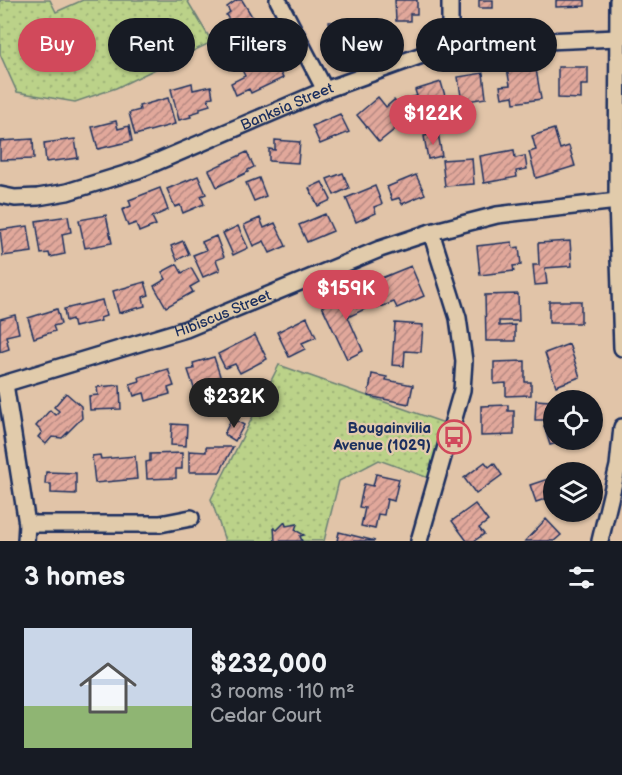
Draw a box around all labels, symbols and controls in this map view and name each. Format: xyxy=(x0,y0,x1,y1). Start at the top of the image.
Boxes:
chip: Buy xyxy=(18,18,96,72)
chip: Rent xyxy=(108,18,195,72)
chip: Filters xyxy=(207,18,308,72)
chip: New xyxy=(320,18,404,72)
chip: Apartment xyxy=(416,18,557,72)
street label: Banksia Street xyxy=(238,79,336,135)
pin: $122K xyxy=(391,95,475,146)
text: $122K xyxy=(403,102,463,126)
pin: $159K xyxy=(304,270,388,321)
text: $159K xyxy=(317,277,375,301)
street label: Hibiscus Street xyxy=(172,286,274,342)
pin: $232K xyxy=(192,378,276,429)
text: $232K xyxy=(203,385,265,409)
map controls xyxy=(543,390,603,522)
button: locate xyxy=(543,390,603,450)
place label: Bougainvilia Avenue (1029) xyxy=(332,419,431,455)
bus stop icon: Bougainvilia Avenue (1029) xyxy=(436,419,472,455)
button: layers xyxy=(543,462,603,522)
icon: filters xyxy=(565,561,598,594)
text: 3 homes xyxy=(24,562,125,593)
text: $232,000 xyxy=(210,649,327,680)
icon: home xyxy=(72,652,144,724)
text: 3 rooms · 110 m² xyxy=(210,680,355,704)
text: Cedar Court xyxy=(210,704,322,728)

